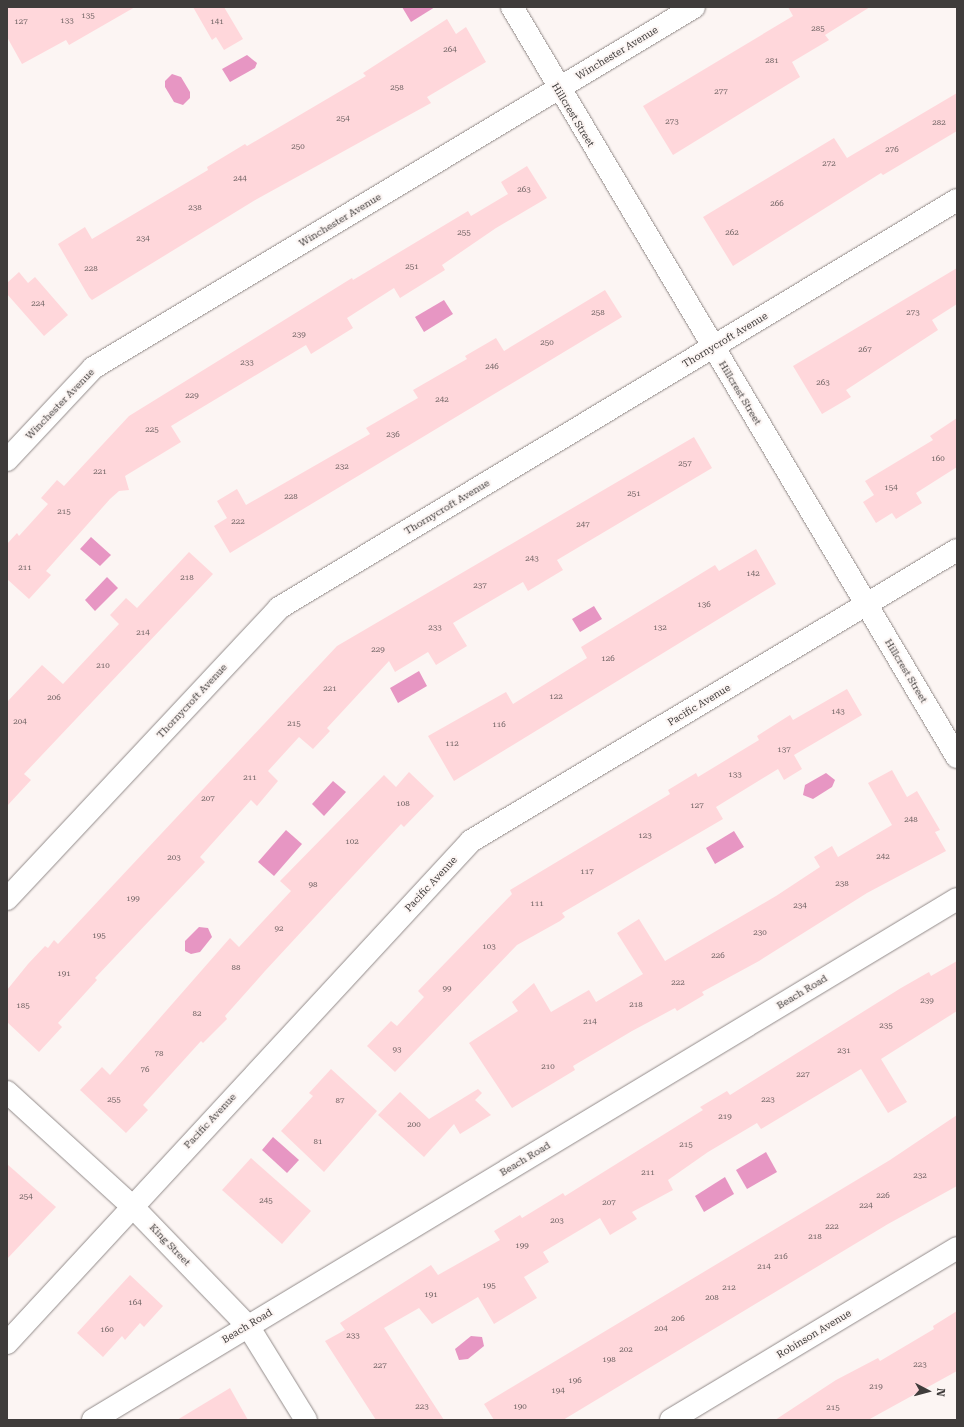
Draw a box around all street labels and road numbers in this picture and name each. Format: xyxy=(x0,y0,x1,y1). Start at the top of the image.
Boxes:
street label: Winchester Avenue xyxy=(574,24,660,82)
street label: Hillcrest Street xyxy=(549,81,597,149)
street label: Winchester Avenue xyxy=(297,191,383,249)
street label: Thornycroft Avenue xyxy=(680,310,770,370)
street label: Hillcrest Street xyxy=(716,359,764,427)
street label: Winchester Avenue xyxy=(23,366,97,442)
street label: Thornycroft Avenue xyxy=(402,477,492,537)
street label: Hillcrest Street xyxy=(882,637,930,705)
street label: Thornycroft Avenue xyxy=(154,661,230,741)
street label: Pacific Avenue xyxy=(665,682,733,728)
street label: Pacific Avenue xyxy=(402,854,460,914)
street label: Beach Road xyxy=(775,972,829,1012)
street label: Pacific Avenue xyxy=(181,1091,239,1151)
street label: Beach Road xyxy=(498,1139,552,1179)
street label: King Street xyxy=(147,1221,193,1269)
street label: Beach Road xyxy=(220,1306,274,1346)
street label: Robinson Avenue xyxy=(775,1307,853,1361)

